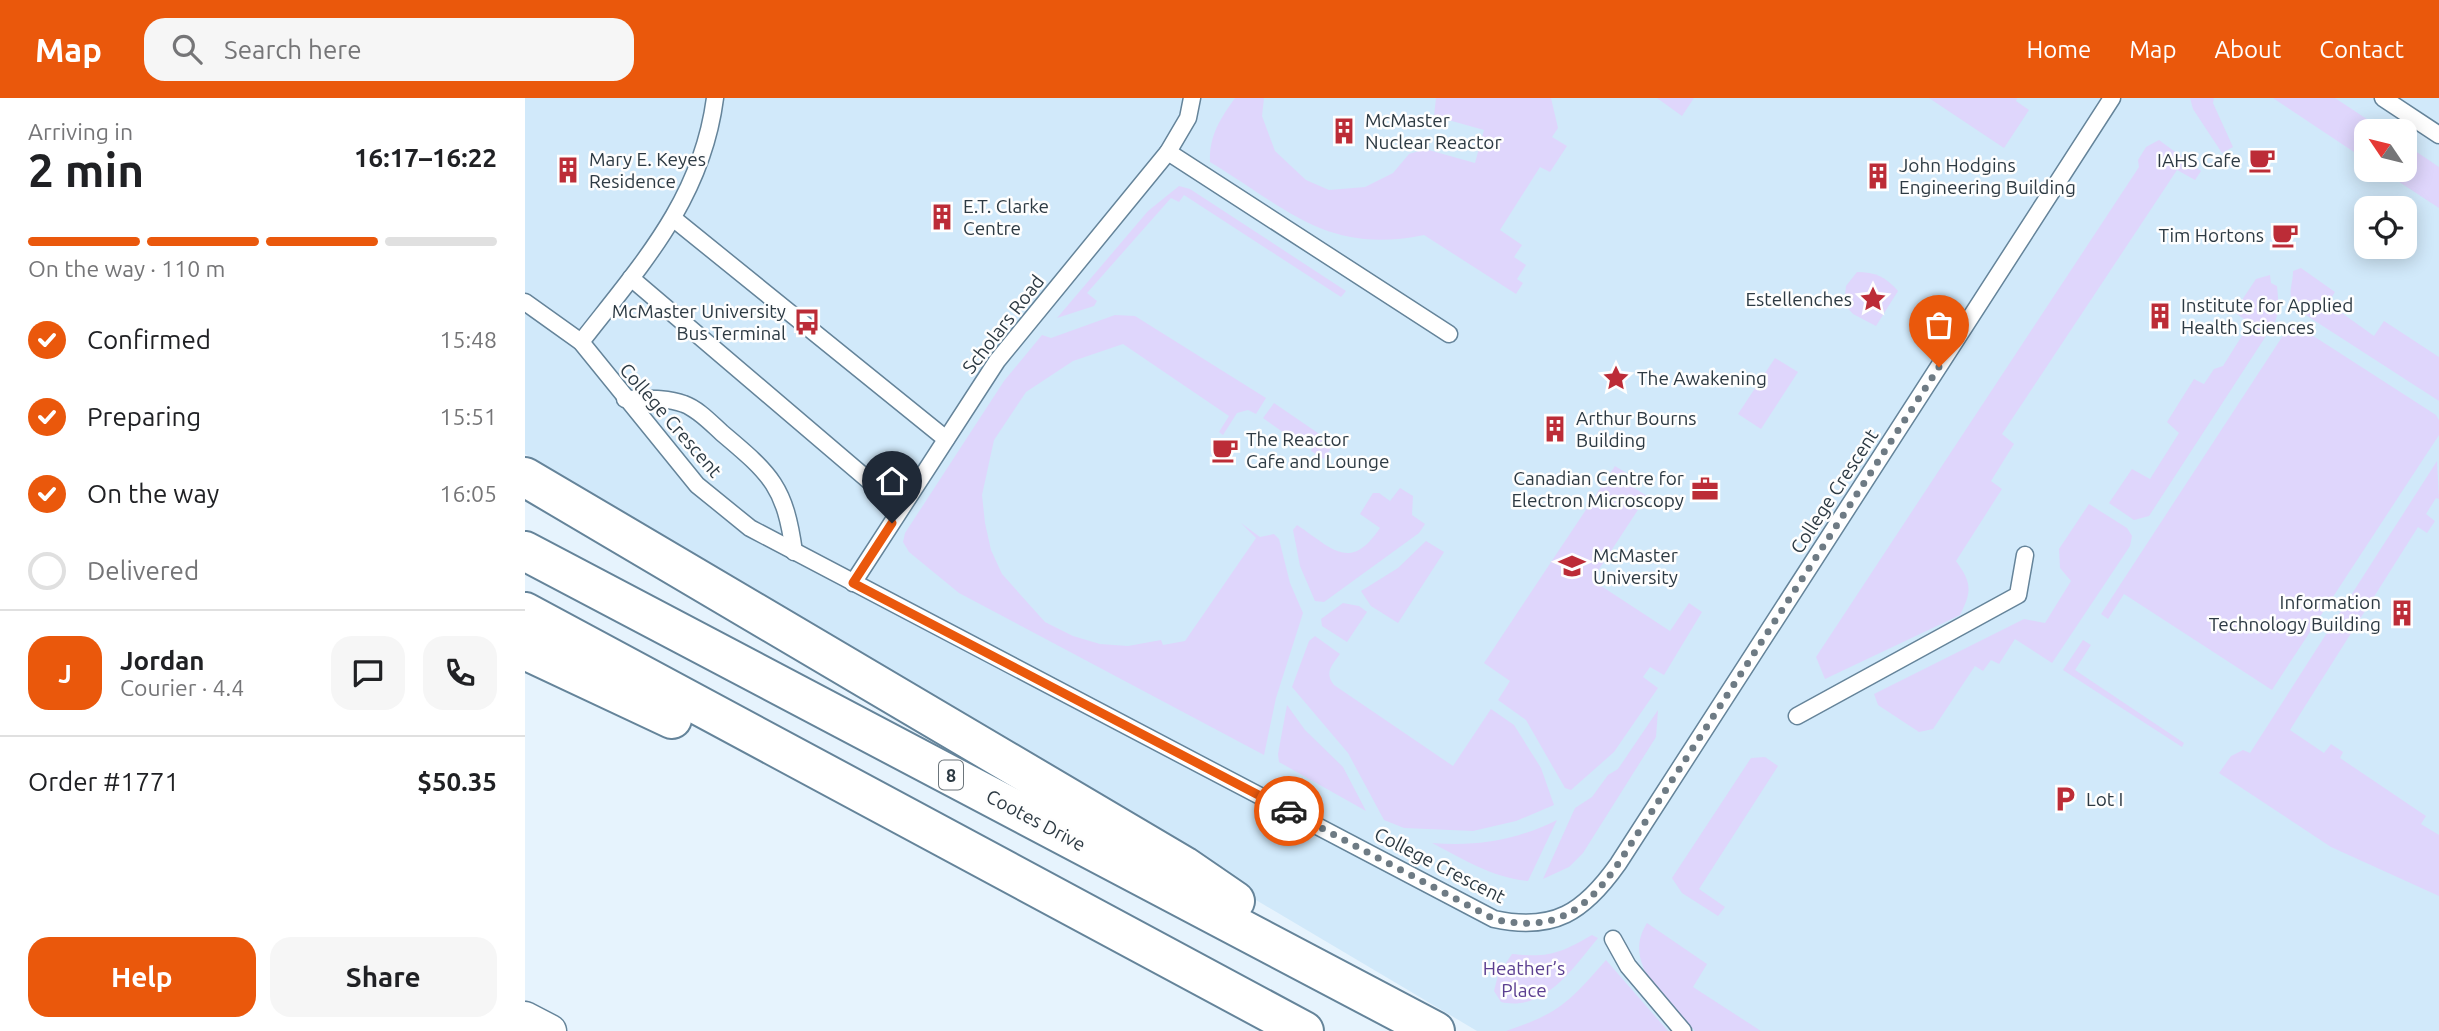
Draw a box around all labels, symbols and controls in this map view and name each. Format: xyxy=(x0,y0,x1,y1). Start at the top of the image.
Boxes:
search box xyxy=(144,18,634,81)
icon: search xyxy=(168,30,206,68)
text: Map xyxy=(35,31,102,68)
text: Search here xyxy=(224,35,362,64)
text: Home xyxy=(2026,36,2091,63)
text: Map xyxy=(2129,36,2176,63)
text: About xyxy=(2214,36,2281,63)
text: Contact xyxy=(2319,36,2404,63)
place label: McMaster Nuclear Reactor xyxy=(1365,109,1502,153)
building icon: McMaster Nuclear Reactor xyxy=(1329,116,1359,146)
text: Arriving in xyxy=(28,119,133,144)
north arrow xyxy=(2354,119,2417,182)
map controls xyxy=(2354,119,2417,259)
text: 16:17–16:22 xyxy=(354,143,497,172)
text: 2 min xyxy=(28,144,144,196)
cafe icon: IAHS Cafe xyxy=(2247,145,2277,175)
place label: Mary E. Keyes Residence xyxy=(589,148,706,192)
place label: IAHS Cafe xyxy=(2157,149,2241,171)
place label: John Hodgins Engineering Building xyxy=(1899,154,2076,198)
building icon: Mary E. Keyes Residence xyxy=(553,155,583,185)
building icon: John Hodgins Engineering Building xyxy=(1863,161,1893,191)
place label: E.T. Clarke Centre xyxy=(963,195,1049,239)
button: locate xyxy=(2354,196,2417,259)
building icon: E.T. Clarke Centre xyxy=(927,202,957,232)
cafe icon: Tim Hortons xyxy=(2270,220,2300,250)
place label: Tim Hortons xyxy=(2158,224,2264,246)
text: On the way · 110 m xyxy=(28,256,225,281)
street label: Scholars Road xyxy=(958,270,1048,378)
place icon: Estellenches xyxy=(1858,284,1888,314)
place label: Estellenches xyxy=(1745,288,1852,310)
place label: Institute for Applied Health Sciences xyxy=(2181,294,2353,338)
pin xyxy=(1909,295,1969,367)
place label: McMaster University Bus Terminal xyxy=(612,300,786,344)
building icon: Institute for Applied Health Sciences xyxy=(2145,301,2175,331)
icon: bag xyxy=(1920,306,1958,344)
bus stop icon: McMaster University Bus Terminal xyxy=(792,307,822,337)
icon: check xyxy=(28,321,66,359)
text: Confirmed xyxy=(87,325,211,354)
text: 15:48 xyxy=(439,327,497,352)
street label: College Crescent xyxy=(615,358,727,482)
place icon: The Awakening xyxy=(1601,363,1631,393)
place label: The Awakening xyxy=(1637,367,1767,389)
icon: check xyxy=(28,398,66,436)
text: Preparing xyxy=(87,402,201,431)
text: 15:51 xyxy=(439,404,497,429)
place label: Arthur Bourns Building xyxy=(1576,407,1697,451)
building icon: Arthur Bourns Building xyxy=(1540,414,1570,444)
street label: College Crescent xyxy=(1786,424,1883,557)
place label: The Reactor Cafe and Lounge xyxy=(1246,428,1389,472)
cafe icon: The Reactor Cafe and Lounge xyxy=(1210,435,1240,465)
pin xyxy=(862,451,922,523)
icon: home xyxy=(873,462,911,500)
place label: Canadian Centre for Electron Microscopy xyxy=(1511,467,1684,511)
office icon: Canadian Centre for Electron Microscopy xyxy=(1690,474,1720,504)
icon: check xyxy=(28,475,66,513)
text: On the way xyxy=(87,479,219,508)
text: 16:05 xyxy=(439,481,497,506)
place label: McMaster University xyxy=(1593,544,1678,588)
school or university icon: McMaster University xyxy=(1557,551,1587,581)
text: Delivered xyxy=(87,556,199,585)
place label: Information Technology Building xyxy=(2209,591,2381,635)
building icon: Information Technology Building xyxy=(2387,598,2417,628)
button: chat xyxy=(331,636,405,710)
button: phone xyxy=(423,636,497,710)
text: Jordan xyxy=(120,646,205,675)
text: J xyxy=(58,659,72,688)
text: Courier · 4.4 xyxy=(120,675,244,700)
road number: 8 xyxy=(939,760,963,790)
text: Order #1771 xyxy=(28,767,179,796)
text: $50.35 xyxy=(417,767,497,796)
courier xyxy=(1254,776,1324,846)
parking icon: Lot I xyxy=(2050,784,2080,814)
street label: Cootes Drive xyxy=(983,785,1089,855)
place label: Lot I xyxy=(2086,788,2123,810)
icon: car xyxy=(1270,792,1308,830)
street label: College Crescent xyxy=(1371,822,1510,908)
button: Help xyxy=(28,937,256,1017)
button: Share xyxy=(270,937,497,1017)
park label: Heather’s Place xyxy=(1483,957,1565,1001)

